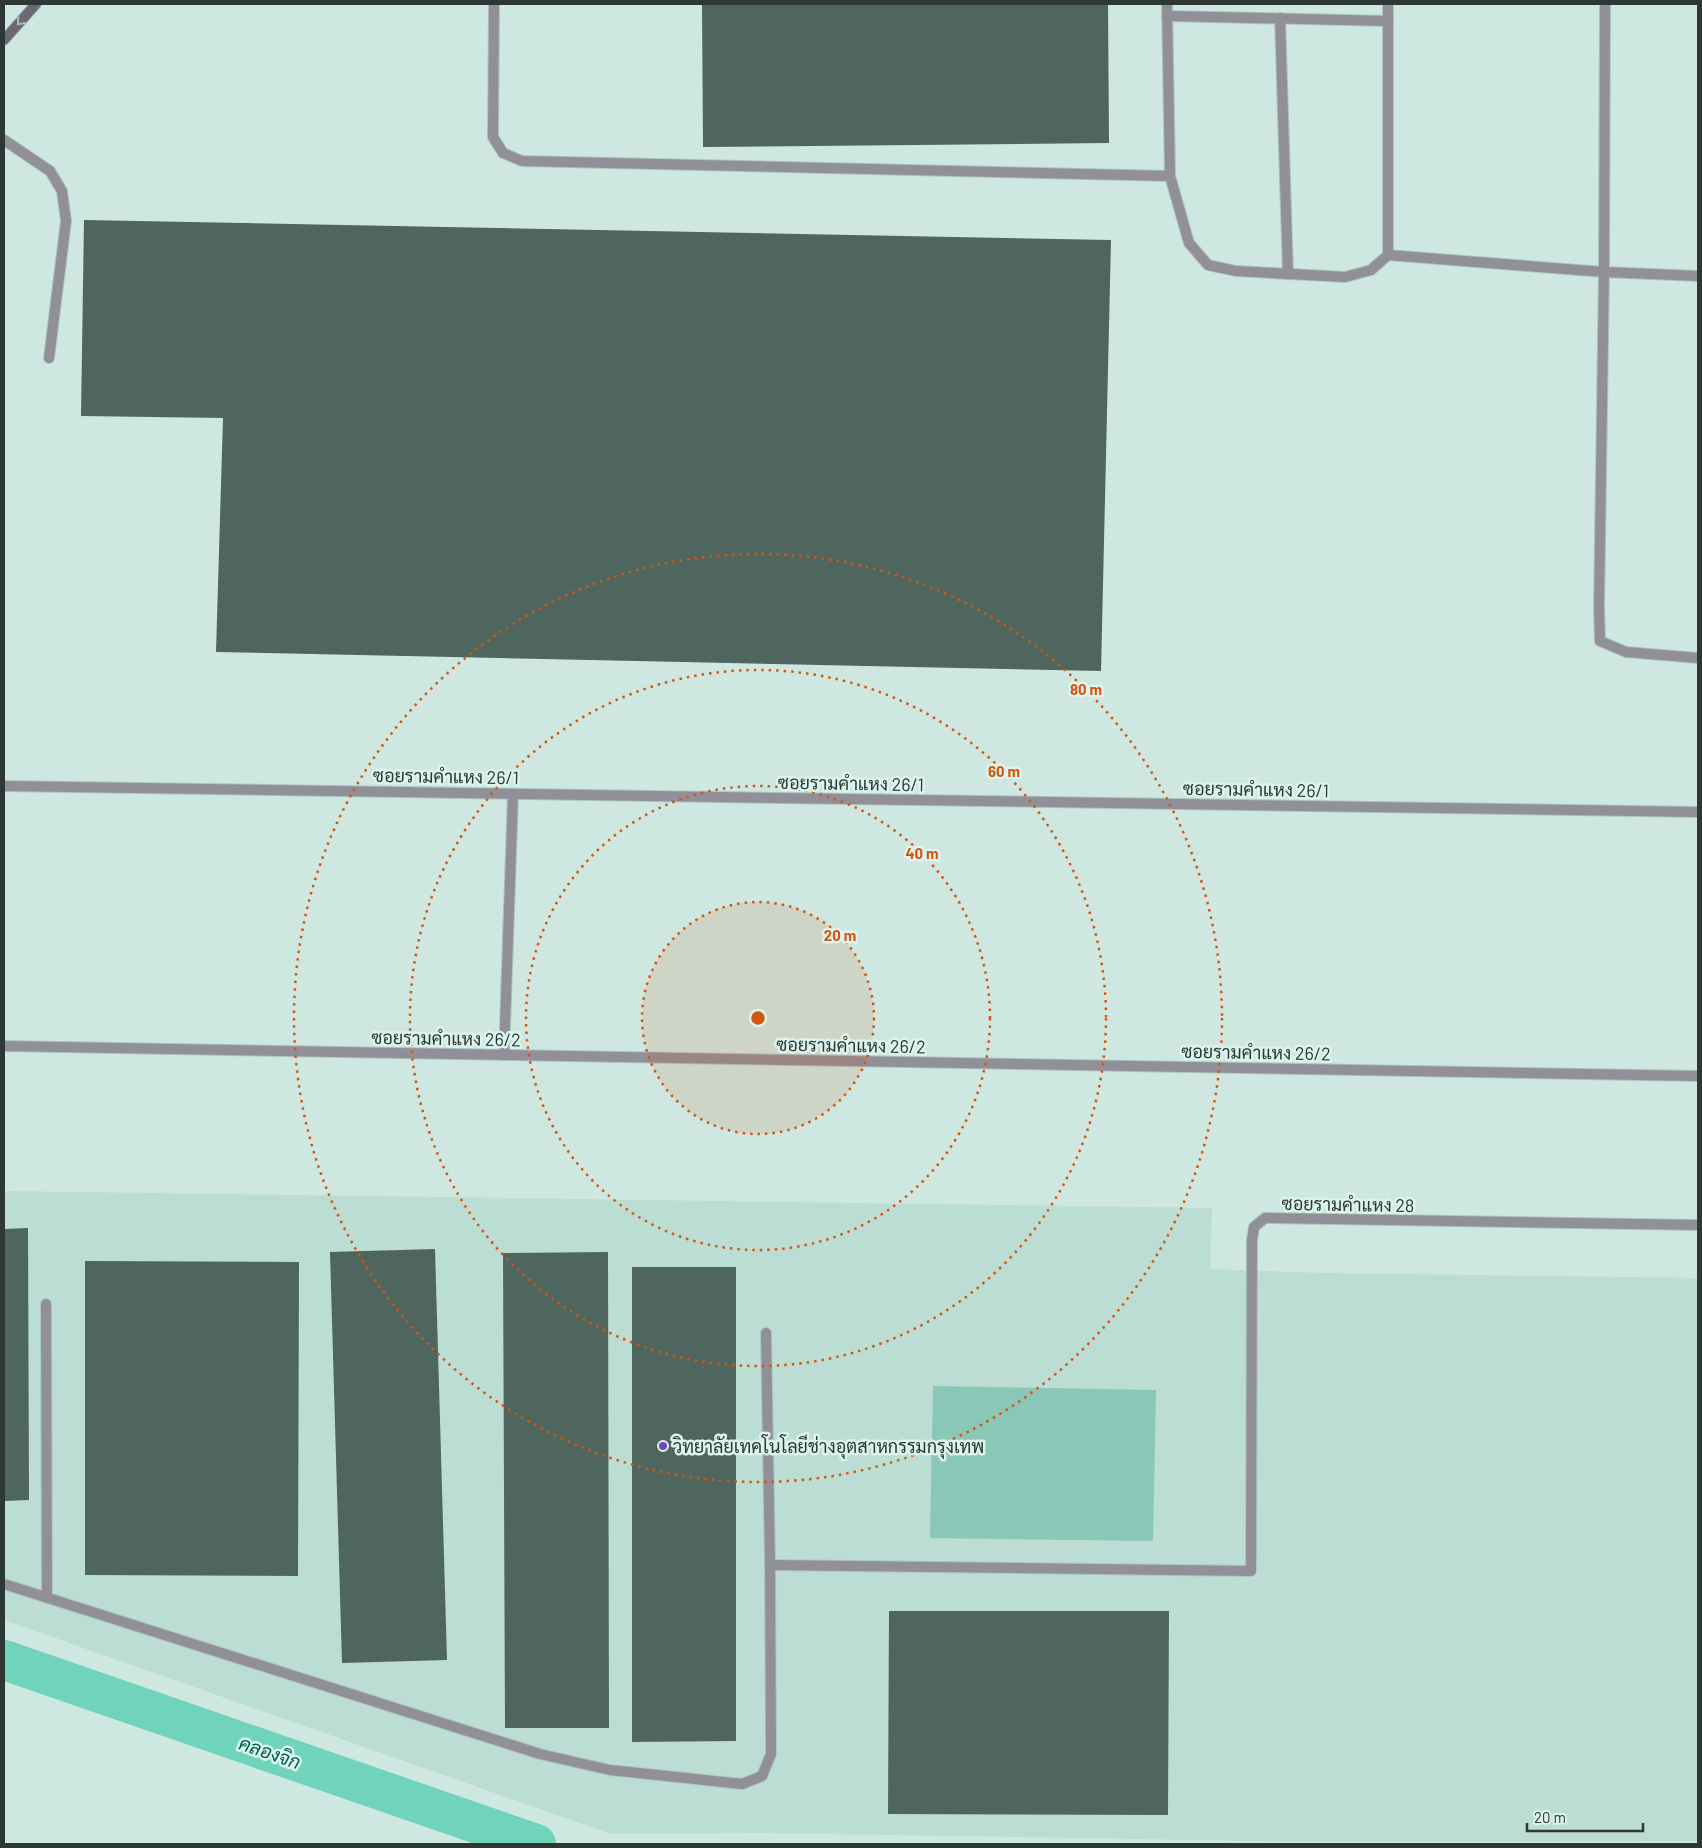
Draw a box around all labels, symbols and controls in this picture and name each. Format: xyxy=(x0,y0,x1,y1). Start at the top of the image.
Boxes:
one-way arrow xyxy=(17,16,26,25)
text: 80 m xyxy=(1070,680,1102,698)
text: 60 m xyxy=(988,762,1020,780)
street label: ซอยรามคำแหง 26/1 xyxy=(373,764,519,788)
street label: ซอยรามคำแหง 26/1 xyxy=(778,771,924,795)
street label: ซอยรามคำแหง 26/1 xyxy=(1183,777,1329,801)
text: 40 m xyxy=(905,844,939,862)
text: 20 m xyxy=(824,926,856,944)
centre of rings xyxy=(749,1009,767,1027)
street label: ซอยรามคำแหง 26/2 xyxy=(371,1026,521,1050)
street label: ซอยรามคำแหง 26/2 xyxy=(776,1033,926,1057)
street label: ซอยรามคำแหง 26/2 xyxy=(1181,1040,1331,1064)
street label: ซอยรามคำแหง 28 xyxy=(1281,1192,1415,1216)
place label: วิทยาลัยเทคโนโลยีช่างอุตสาหกรรมกรุงเทพ xyxy=(672,1434,984,1459)
marker: วิทยาลัยเทคโนโลยีช่างอุตสาหกรรมกรุงเทพ xyxy=(657,1440,669,1452)
water label: คลองจิก xyxy=(236,1731,304,1773)
scale bar xyxy=(1527,1800,1643,1832)
text: 20 m xyxy=(1534,1808,1566,1826)

